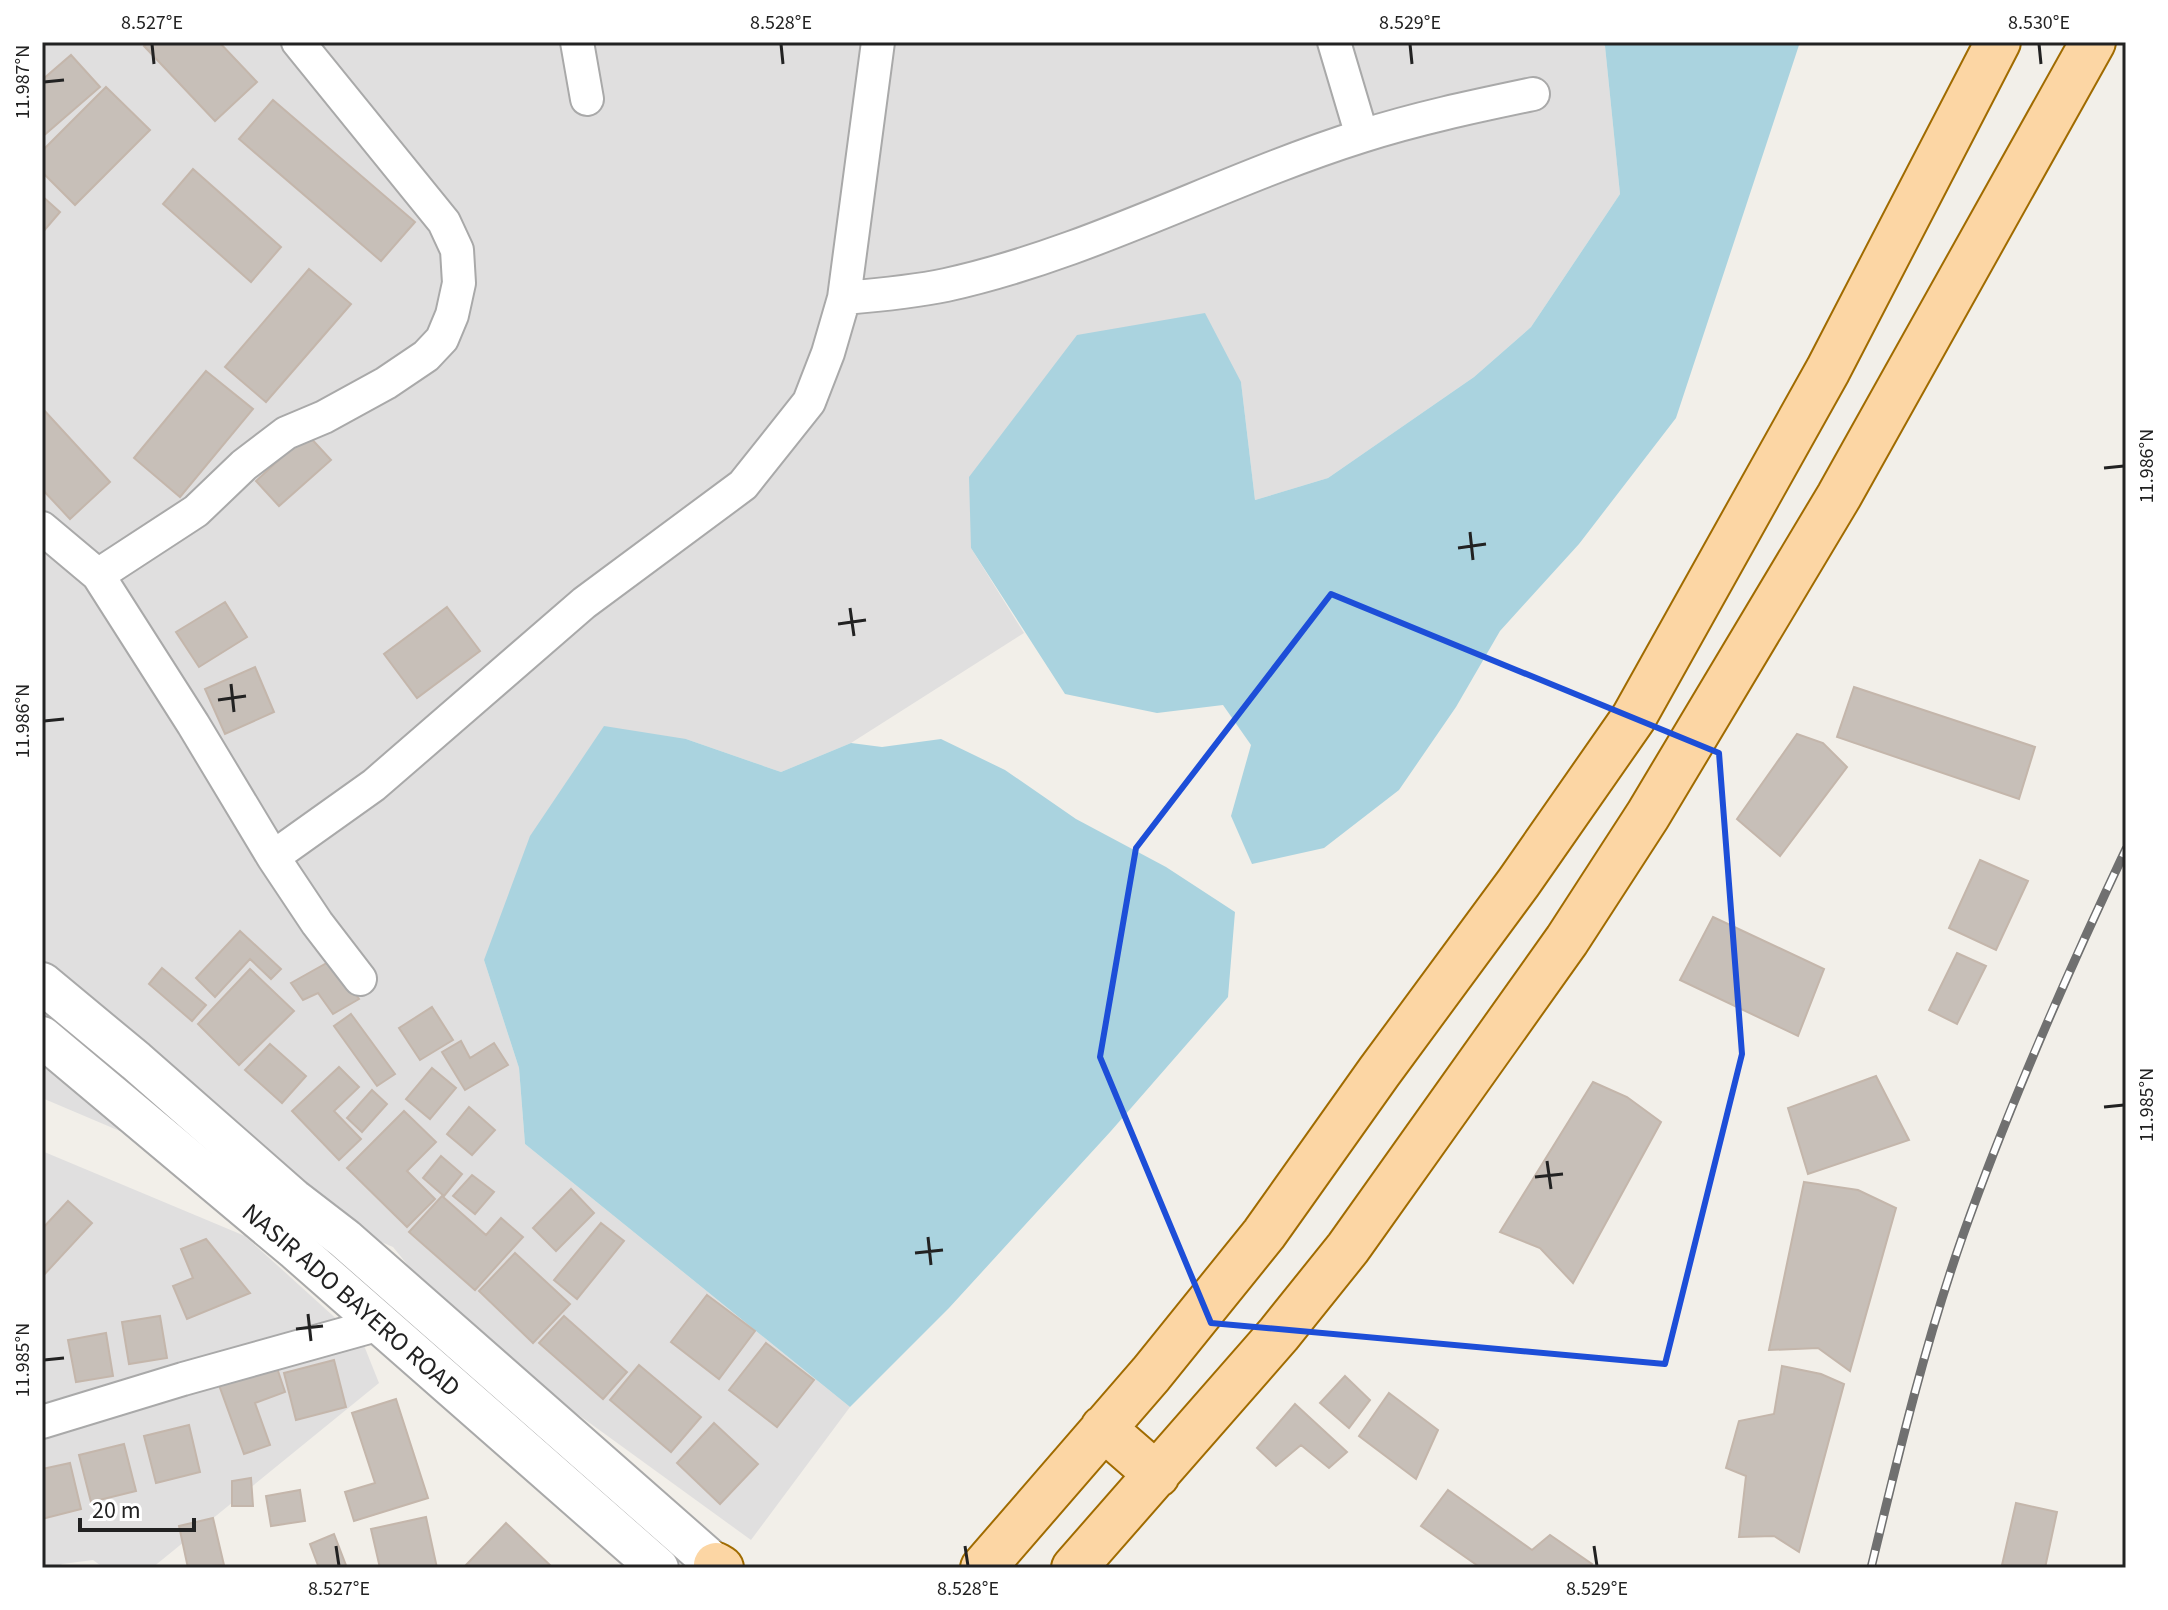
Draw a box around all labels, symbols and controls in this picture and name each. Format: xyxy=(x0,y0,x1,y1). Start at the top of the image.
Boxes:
text: 8.527°E xyxy=(121,9,183,37)
text: 8.528°E xyxy=(750,9,812,37)
text: 8.529°E xyxy=(1379,9,1441,37)
text: 8.530°E xyxy=(2008,9,2070,37)
text: 11.987°N xyxy=(9,45,37,119)
text: 11.986°N xyxy=(2133,429,2161,503)
text: 11.986°N xyxy=(9,684,37,758)
text: 11.985°N xyxy=(2133,1068,2161,1142)
street label: NASIR ADO BAYERO ROAD xyxy=(234,1195,469,1405)
text: 11.985°N xyxy=(9,1323,37,1397)
scale bar xyxy=(80,1482,194,1532)
text: 20 m xyxy=(92,1493,141,1528)
text: 8.527°E xyxy=(308,1575,370,1603)
text: 8.528°E xyxy=(937,1575,999,1603)
text: 8.529°E xyxy=(1566,1575,1628,1603)

